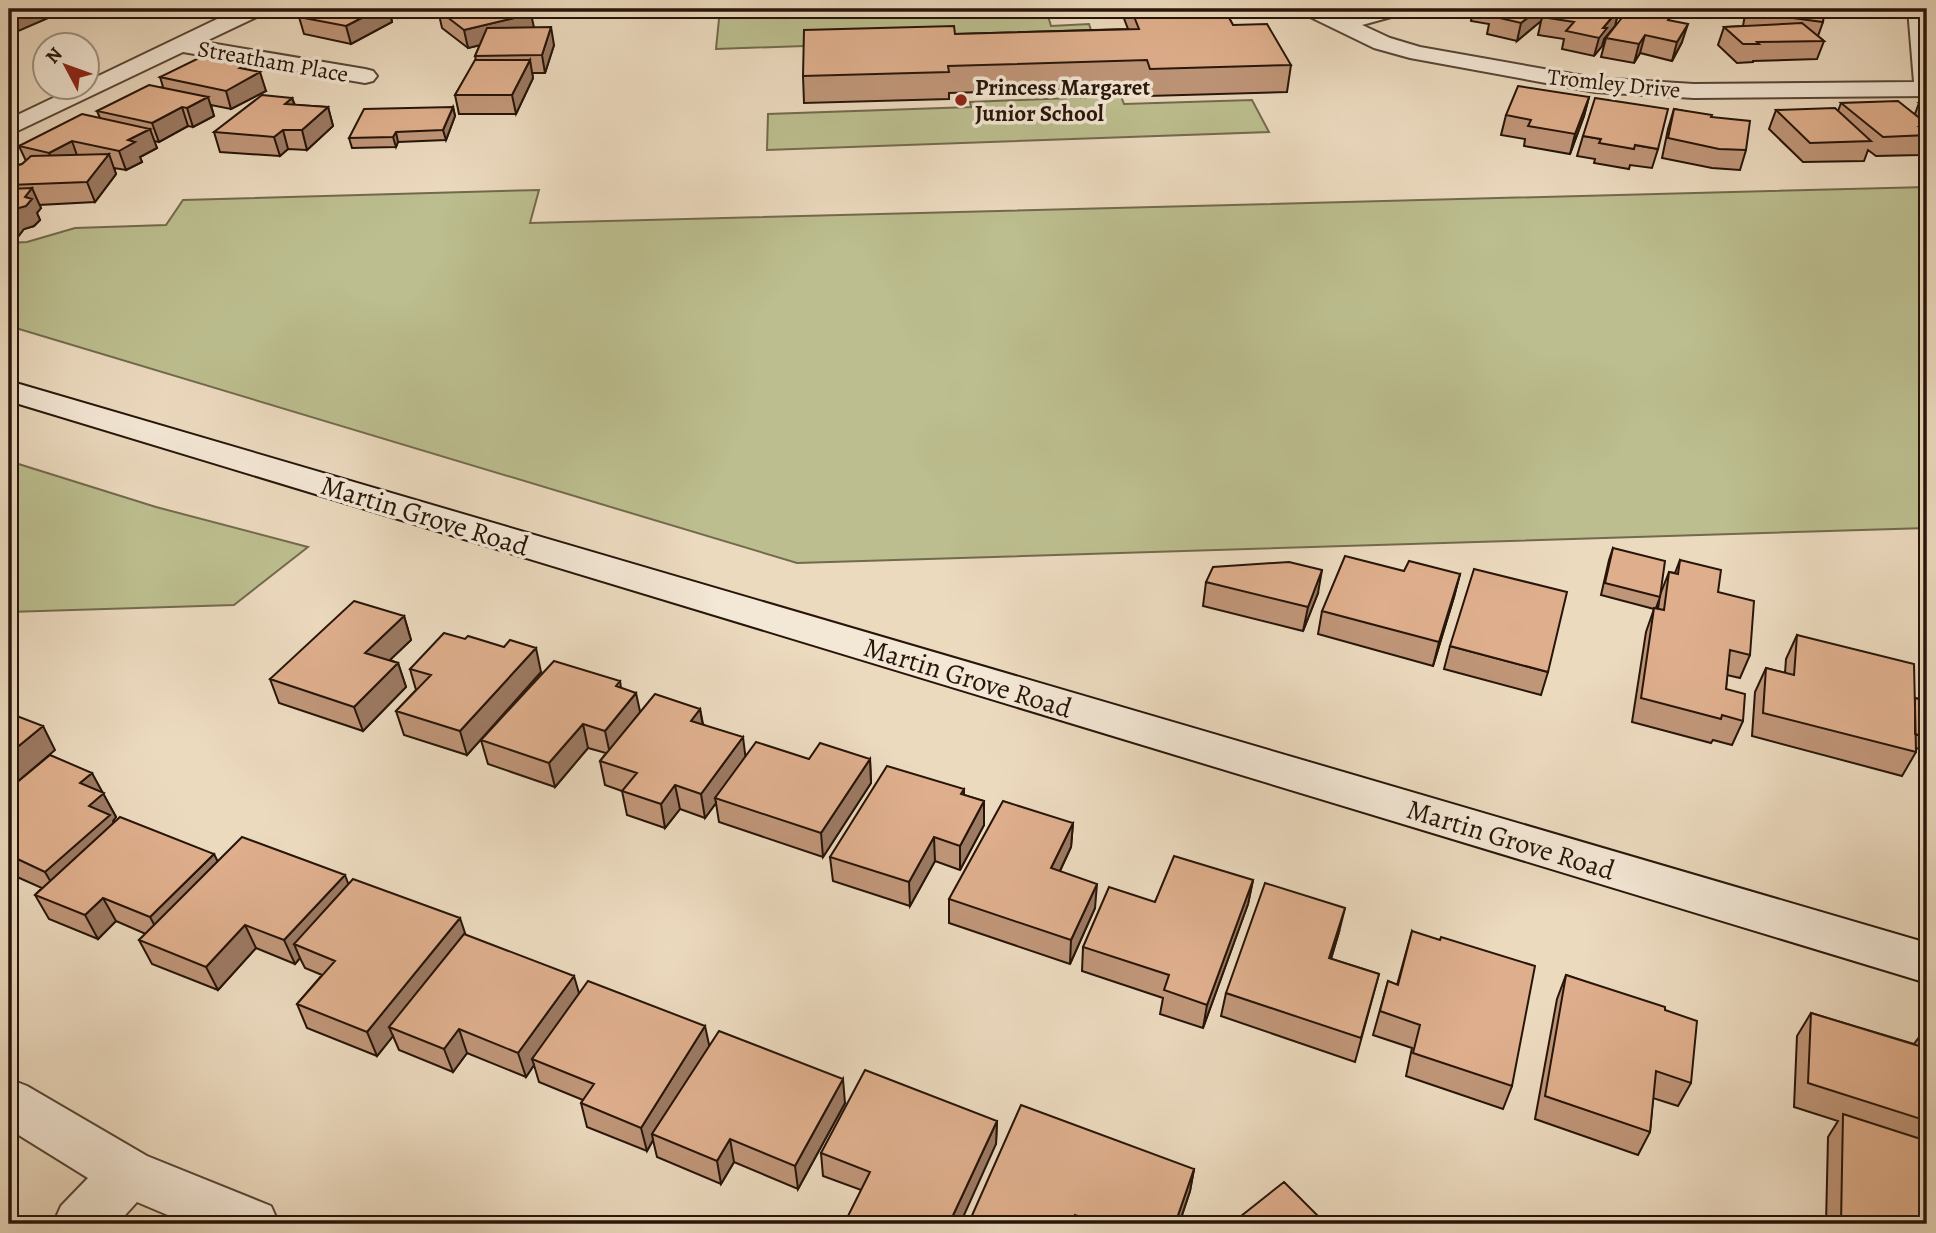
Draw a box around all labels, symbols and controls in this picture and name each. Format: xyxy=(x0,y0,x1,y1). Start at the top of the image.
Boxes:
north arrow xyxy=(32,32,102,102)
street label: Streatham Place xyxy=(195,33,351,90)
text: N xyxy=(40,42,68,69)
street label: Tromley Drive xyxy=(1546,61,1682,106)
place label: Princess Margaret Junior School xyxy=(975,72,1150,129)
marker: Princess Margaret Junior School xyxy=(953,92,969,108)
street label: Martin Grove Road xyxy=(316,466,534,566)
street label: Martin Grove Road xyxy=(859,628,1077,728)
street label: Martin Grove Road xyxy=(1402,790,1620,890)

